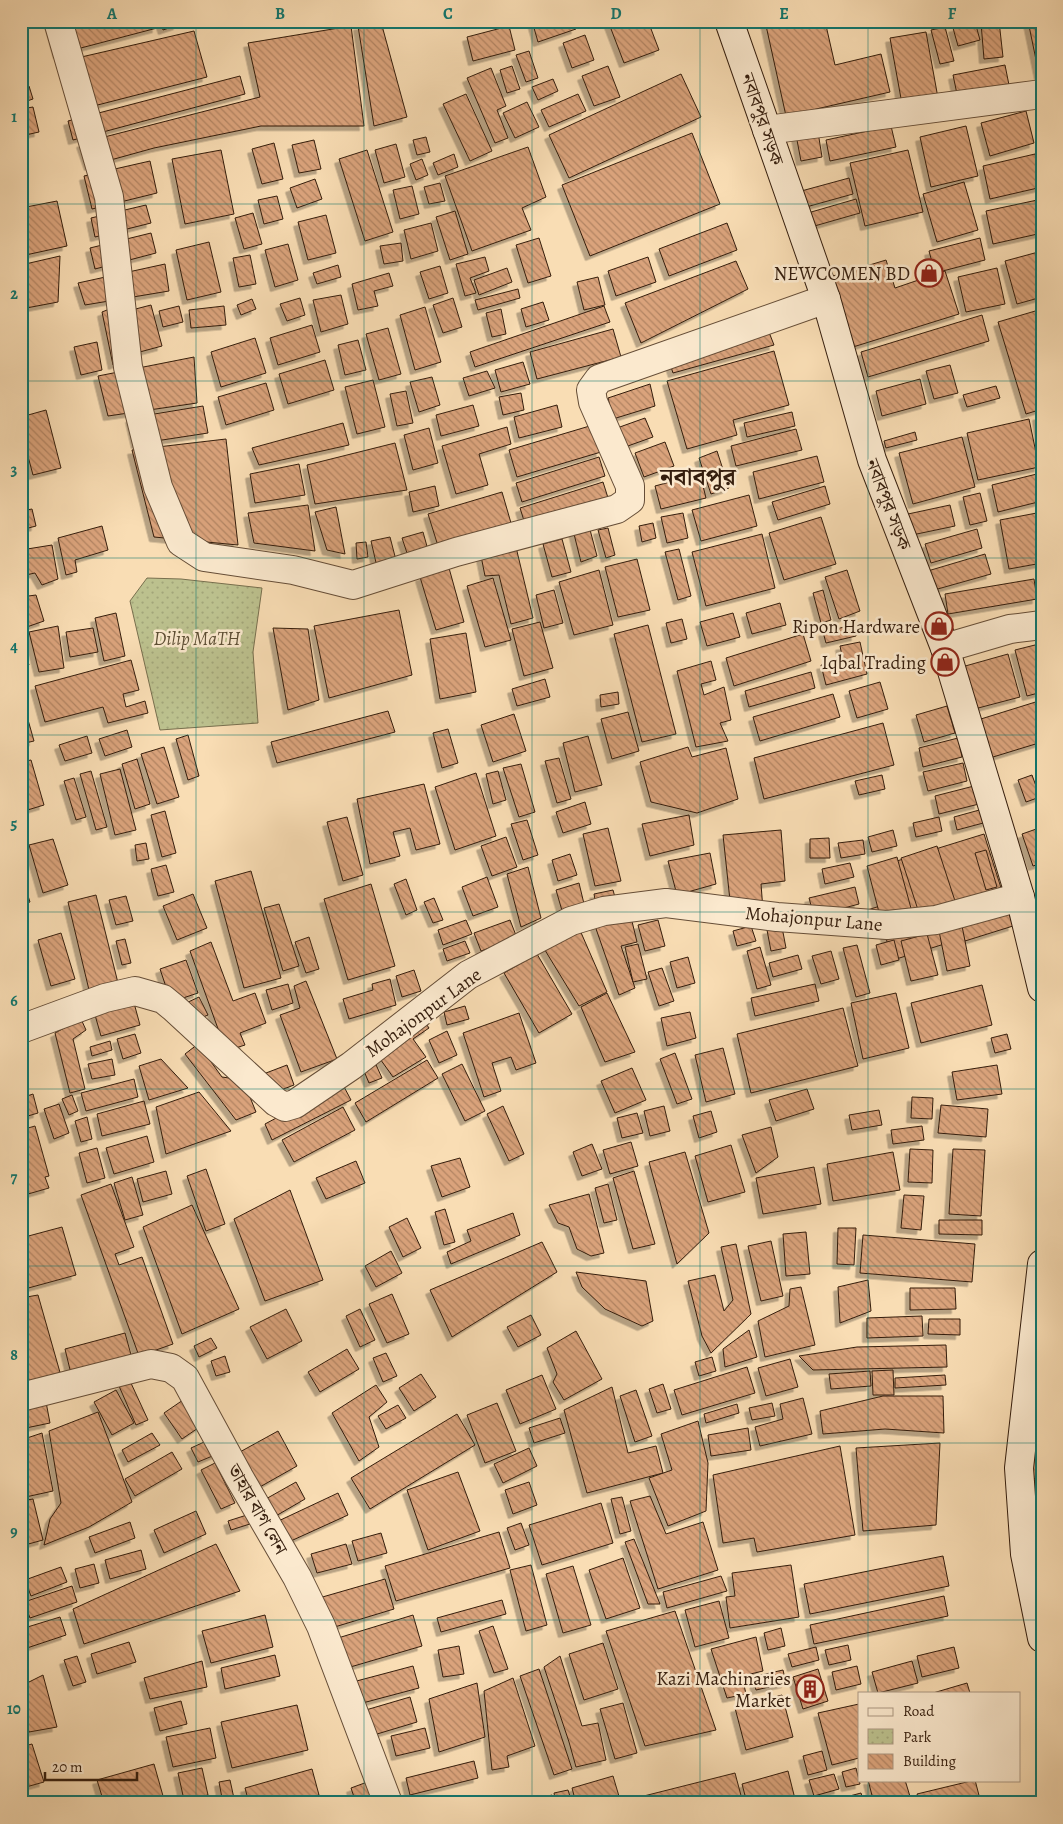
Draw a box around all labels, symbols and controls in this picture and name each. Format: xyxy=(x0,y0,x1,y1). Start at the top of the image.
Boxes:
text: A xyxy=(106,3,118,25)
text: B xyxy=(275,3,285,25)
text: C xyxy=(443,3,453,25)
text: D xyxy=(610,3,622,25)
text: E xyxy=(779,3,789,25)
text: F xyxy=(948,3,957,25)
street label: নবাবপুর সড়ক xyxy=(734,69,790,169)
text: 1 xyxy=(11,106,17,128)
shop icon: NEWCOMEN BD xyxy=(914,258,944,288)
place label: NEWCOMEN BD xyxy=(774,261,910,287)
text: 2 xyxy=(10,283,18,305)
street label: নবাবপুর সড়ক xyxy=(858,454,918,554)
text: 3 xyxy=(11,459,18,481)
district label: নবাবপুর xyxy=(659,461,737,493)
shop icon: Ripon Hardware xyxy=(924,611,954,641)
place label: Ripon Hardware xyxy=(792,614,920,640)
park label: Dilip MaTH xyxy=(153,626,241,652)
text: 4 xyxy=(10,636,18,658)
shop icon: Iqbal Trading xyxy=(930,647,960,677)
place label: Iqbal Trading xyxy=(822,650,926,676)
text: 5 xyxy=(11,813,18,835)
street label: Mohajonpur Lane xyxy=(744,900,884,938)
street label: Mohajonpur Lane xyxy=(360,962,487,1064)
text: 6 xyxy=(10,990,18,1012)
text: 7 xyxy=(11,1167,18,1189)
text: 8 xyxy=(10,1344,18,1366)
street label: তাহার বাগ লেন xyxy=(220,1459,294,1560)
text: 9 xyxy=(10,1521,18,1543)
place label: Kazi Machinaries Market xyxy=(656,1666,791,1714)
building icon: Kazi Machinaries Market xyxy=(795,1674,825,1704)
legend xyxy=(858,1692,1020,1782)
text: 10 xyxy=(7,1698,21,1720)
text: Road xyxy=(903,1701,935,1721)
text: Park xyxy=(903,1727,932,1747)
scale bar xyxy=(45,1749,138,1781)
text: Building xyxy=(903,1751,956,1771)
text: 20 m xyxy=(52,1757,83,1777)

